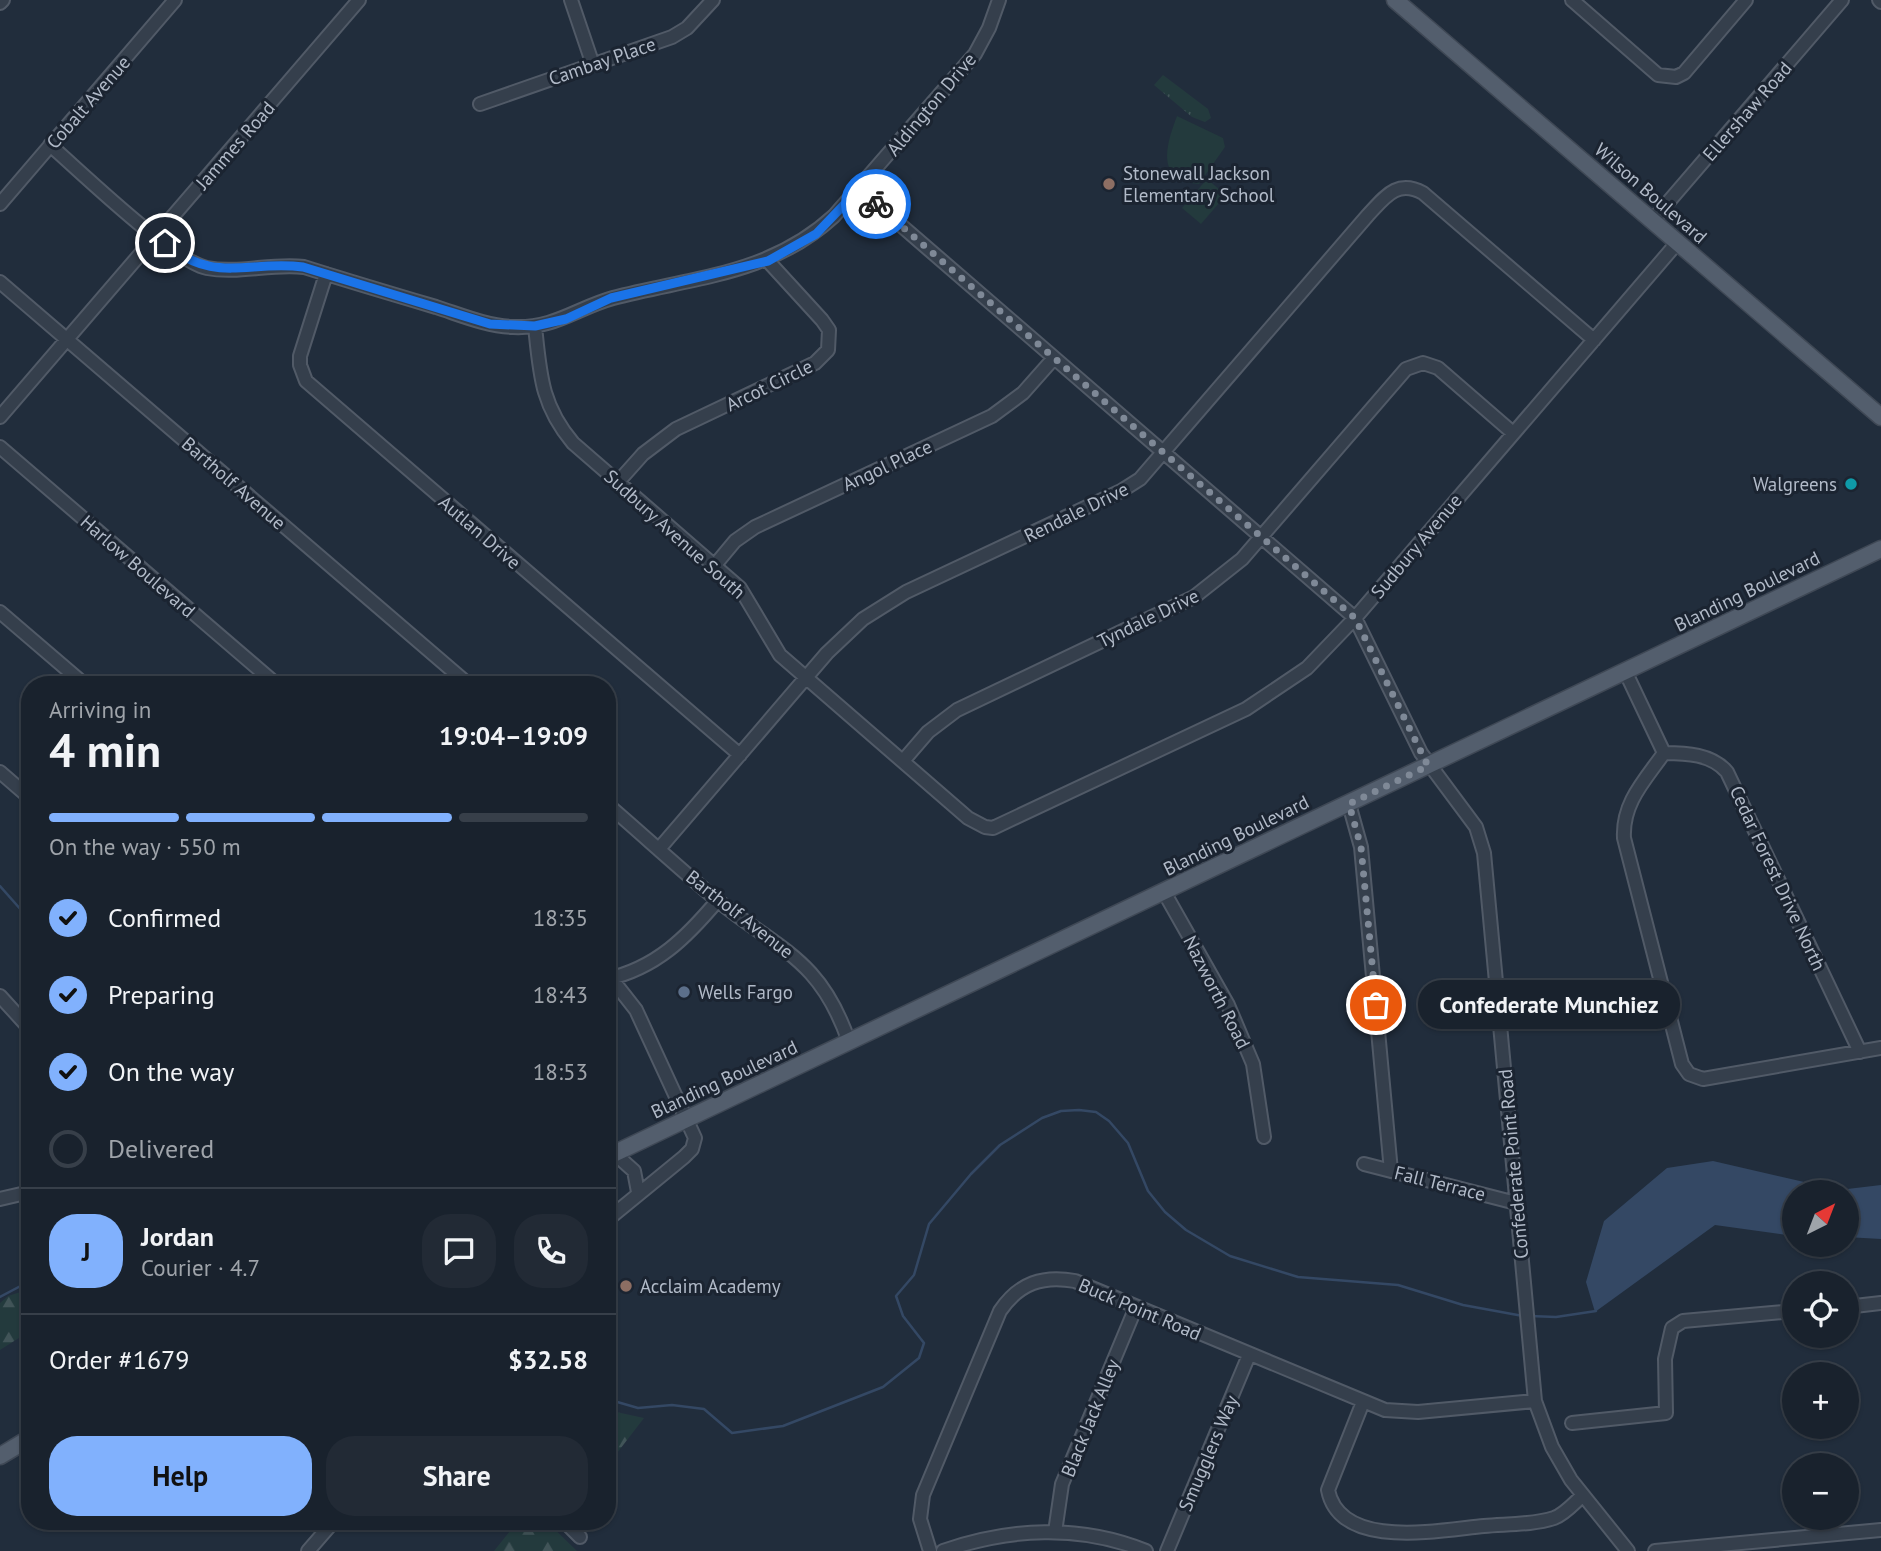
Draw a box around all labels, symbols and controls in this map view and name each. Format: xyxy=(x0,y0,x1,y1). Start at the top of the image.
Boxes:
street label: Cambay Place xyxy=(545,31,659,91)
street label: Aldington Drive xyxy=(881,48,981,160)
street label: Cobalt Avenue xyxy=(41,50,135,154)
street label: Ellershaw Road xyxy=(1697,56,1797,166)
street label: Jammes Road xyxy=(190,96,280,195)
street label: Wilson Boulevard xyxy=(1590,137,1712,249)
place label: Stonewall Jackson Elementary School xyxy=(1123,161,1275,207)
courier xyxy=(841,169,911,239)
marker: Stonewall Jackson Elementary School xyxy=(1101,176,1117,192)
icon: bike xyxy=(857,185,895,223)
pin xyxy=(135,213,195,273)
icon: home xyxy=(146,224,184,262)
street label: Arcot Circle xyxy=(722,354,816,416)
street label: Bartholf Avenue xyxy=(177,431,291,535)
street label: Angol Place xyxy=(838,434,936,496)
street label: Sudbury Avenue South xyxy=(599,464,751,604)
place label: Walgreens xyxy=(1753,472,1837,496)
street label: Rendale Drive xyxy=(1020,476,1132,548)
marker: Walgreens xyxy=(1843,476,1859,492)
street label: Sudbury Avenue xyxy=(1365,489,1467,603)
street label: Autlan Drive xyxy=(434,490,526,574)
street label: Harlow Boulevard xyxy=(76,510,200,622)
street label: Blanding Boulevard xyxy=(1670,545,1824,637)
street label: Tyndale Drive xyxy=(1093,583,1203,653)
text: Arriving in xyxy=(49,695,151,724)
text: 19:04–19:09 xyxy=(439,719,588,752)
text: 4 min xyxy=(49,720,161,780)
street label: Cedar Forest Drive North xyxy=(1725,782,1831,974)
street label: Blanding Boulevard xyxy=(1159,789,1313,881)
text: On the way · 550 m xyxy=(49,832,241,861)
street label: Bartholf Avenue xyxy=(681,865,799,963)
icon: check xyxy=(49,899,87,937)
text: Confirmed xyxy=(108,901,221,934)
text: 18:35 xyxy=(533,903,588,932)
street label: Nazworth Road xyxy=(1178,931,1256,1053)
pin xyxy=(1346,975,1406,1035)
icon: check xyxy=(49,976,87,1014)
text: Preparing xyxy=(108,978,215,1011)
text: 18:43 xyxy=(533,980,588,1009)
place label: Wells Fargo xyxy=(698,980,793,1004)
callout: Confederate Munchiez xyxy=(1418,981,1680,1030)
marker: Wells Fargo xyxy=(676,984,692,1000)
icon: bag xyxy=(1357,986,1395,1024)
text: Confederate Munchiez xyxy=(1440,990,1658,1019)
street label: Blanding Boulevard xyxy=(647,1035,801,1123)
icon: check xyxy=(49,1053,87,1091)
text: On the way xyxy=(108,1055,234,1088)
text: 18:53 xyxy=(533,1057,588,1086)
street label: Confederate Point Road xyxy=(1493,1068,1533,1260)
text: Delivered xyxy=(108,1132,214,1165)
street label: Fall Terrace xyxy=(1392,1160,1488,1206)
north arrow xyxy=(1782,1180,1858,1256)
map controls xyxy=(1782,1180,1859,1530)
button: chat xyxy=(422,1214,496,1288)
button: phone xyxy=(514,1214,588,1288)
text: Jordan xyxy=(141,1220,214,1253)
text: J xyxy=(82,1235,90,1268)
text: Courier · 4.7 xyxy=(141,1253,260,1282)
button: locate xyxy=(1782,1271,1859,1348)
street label: Buck Point Road xyxy=(1075,1272,1205,1346)
place label: Acclaim Academy xyxy=(640,1274,781,1298)
marker: Acclaim Academy xyxy=(618,1278,634,1294)
text: Order #1679 xyxy=(49,1343,189,1376)
text: $32.58 xyxy=(508,1343,588,1376)
street label: Black Jack Alley xyxy=(1055,1355,1125,1480)
button: + xyxy=(1782,1362,1859,1439)
street label: Smugglers Way xyxy=(1173,1391,1243,1515)
button: Help xyxy=(49,1436,312,1516)
button: Share xyxy=(326,1436,588,1516)
button: − xyxy=(1782,1453,1859,1530)

